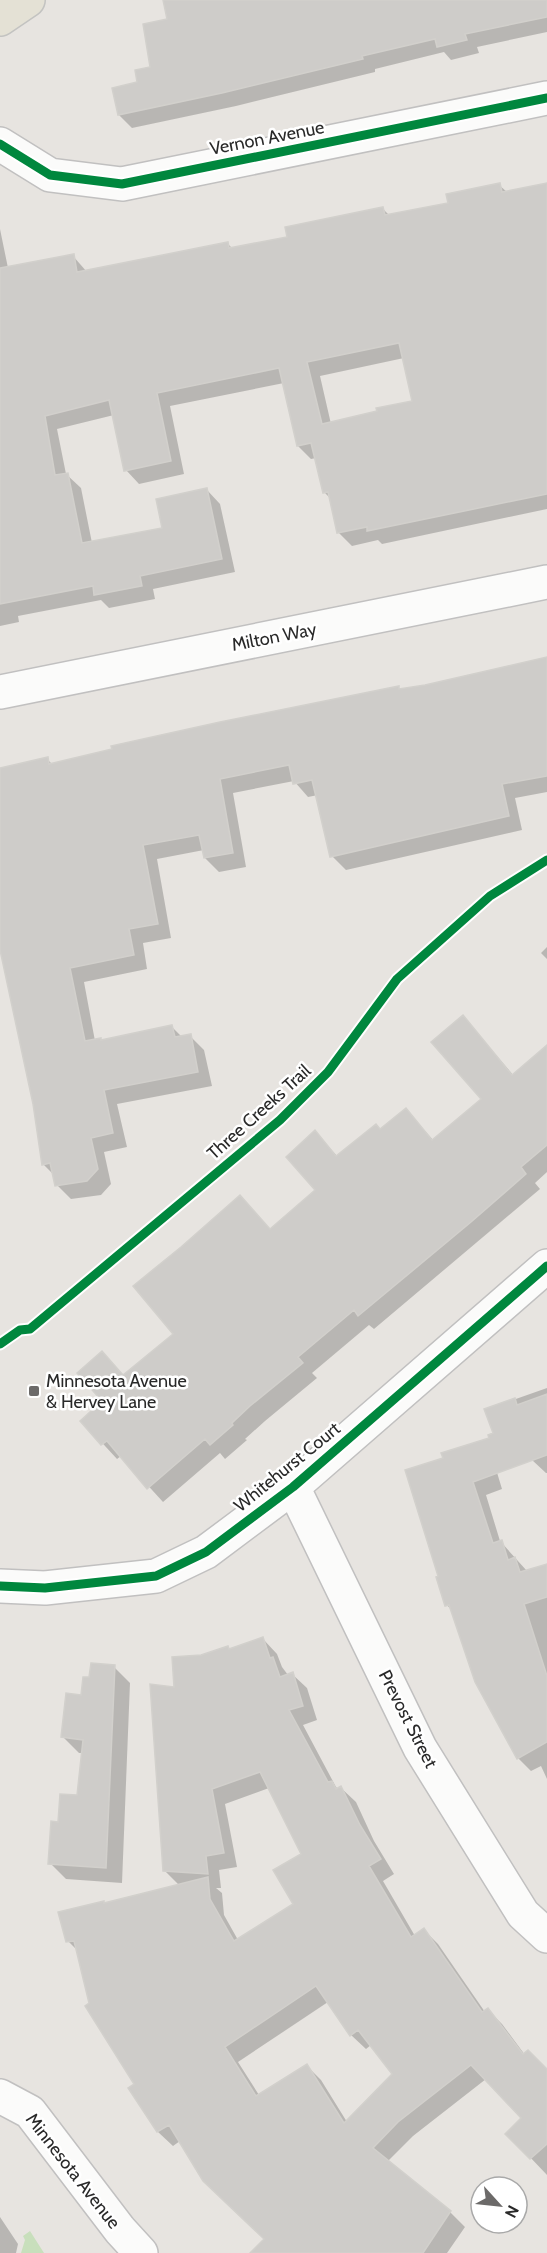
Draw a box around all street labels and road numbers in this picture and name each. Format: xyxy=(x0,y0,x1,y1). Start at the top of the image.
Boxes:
street label: Vernon Avenue xyxy=(208,116,326,160)
street label: Milton Way xyxy=(230,618,318,656)
street label: Three Creeks Trail xyxy=(203,1059,316,1164)
street label: Whitehurst Court xyxy=(229,1417,345,1517)
street label: Prevost Street xyxy=(374,1666,442,1772)
street label: Minnesota Avenue xyxy=(21,2109,125,2233)

